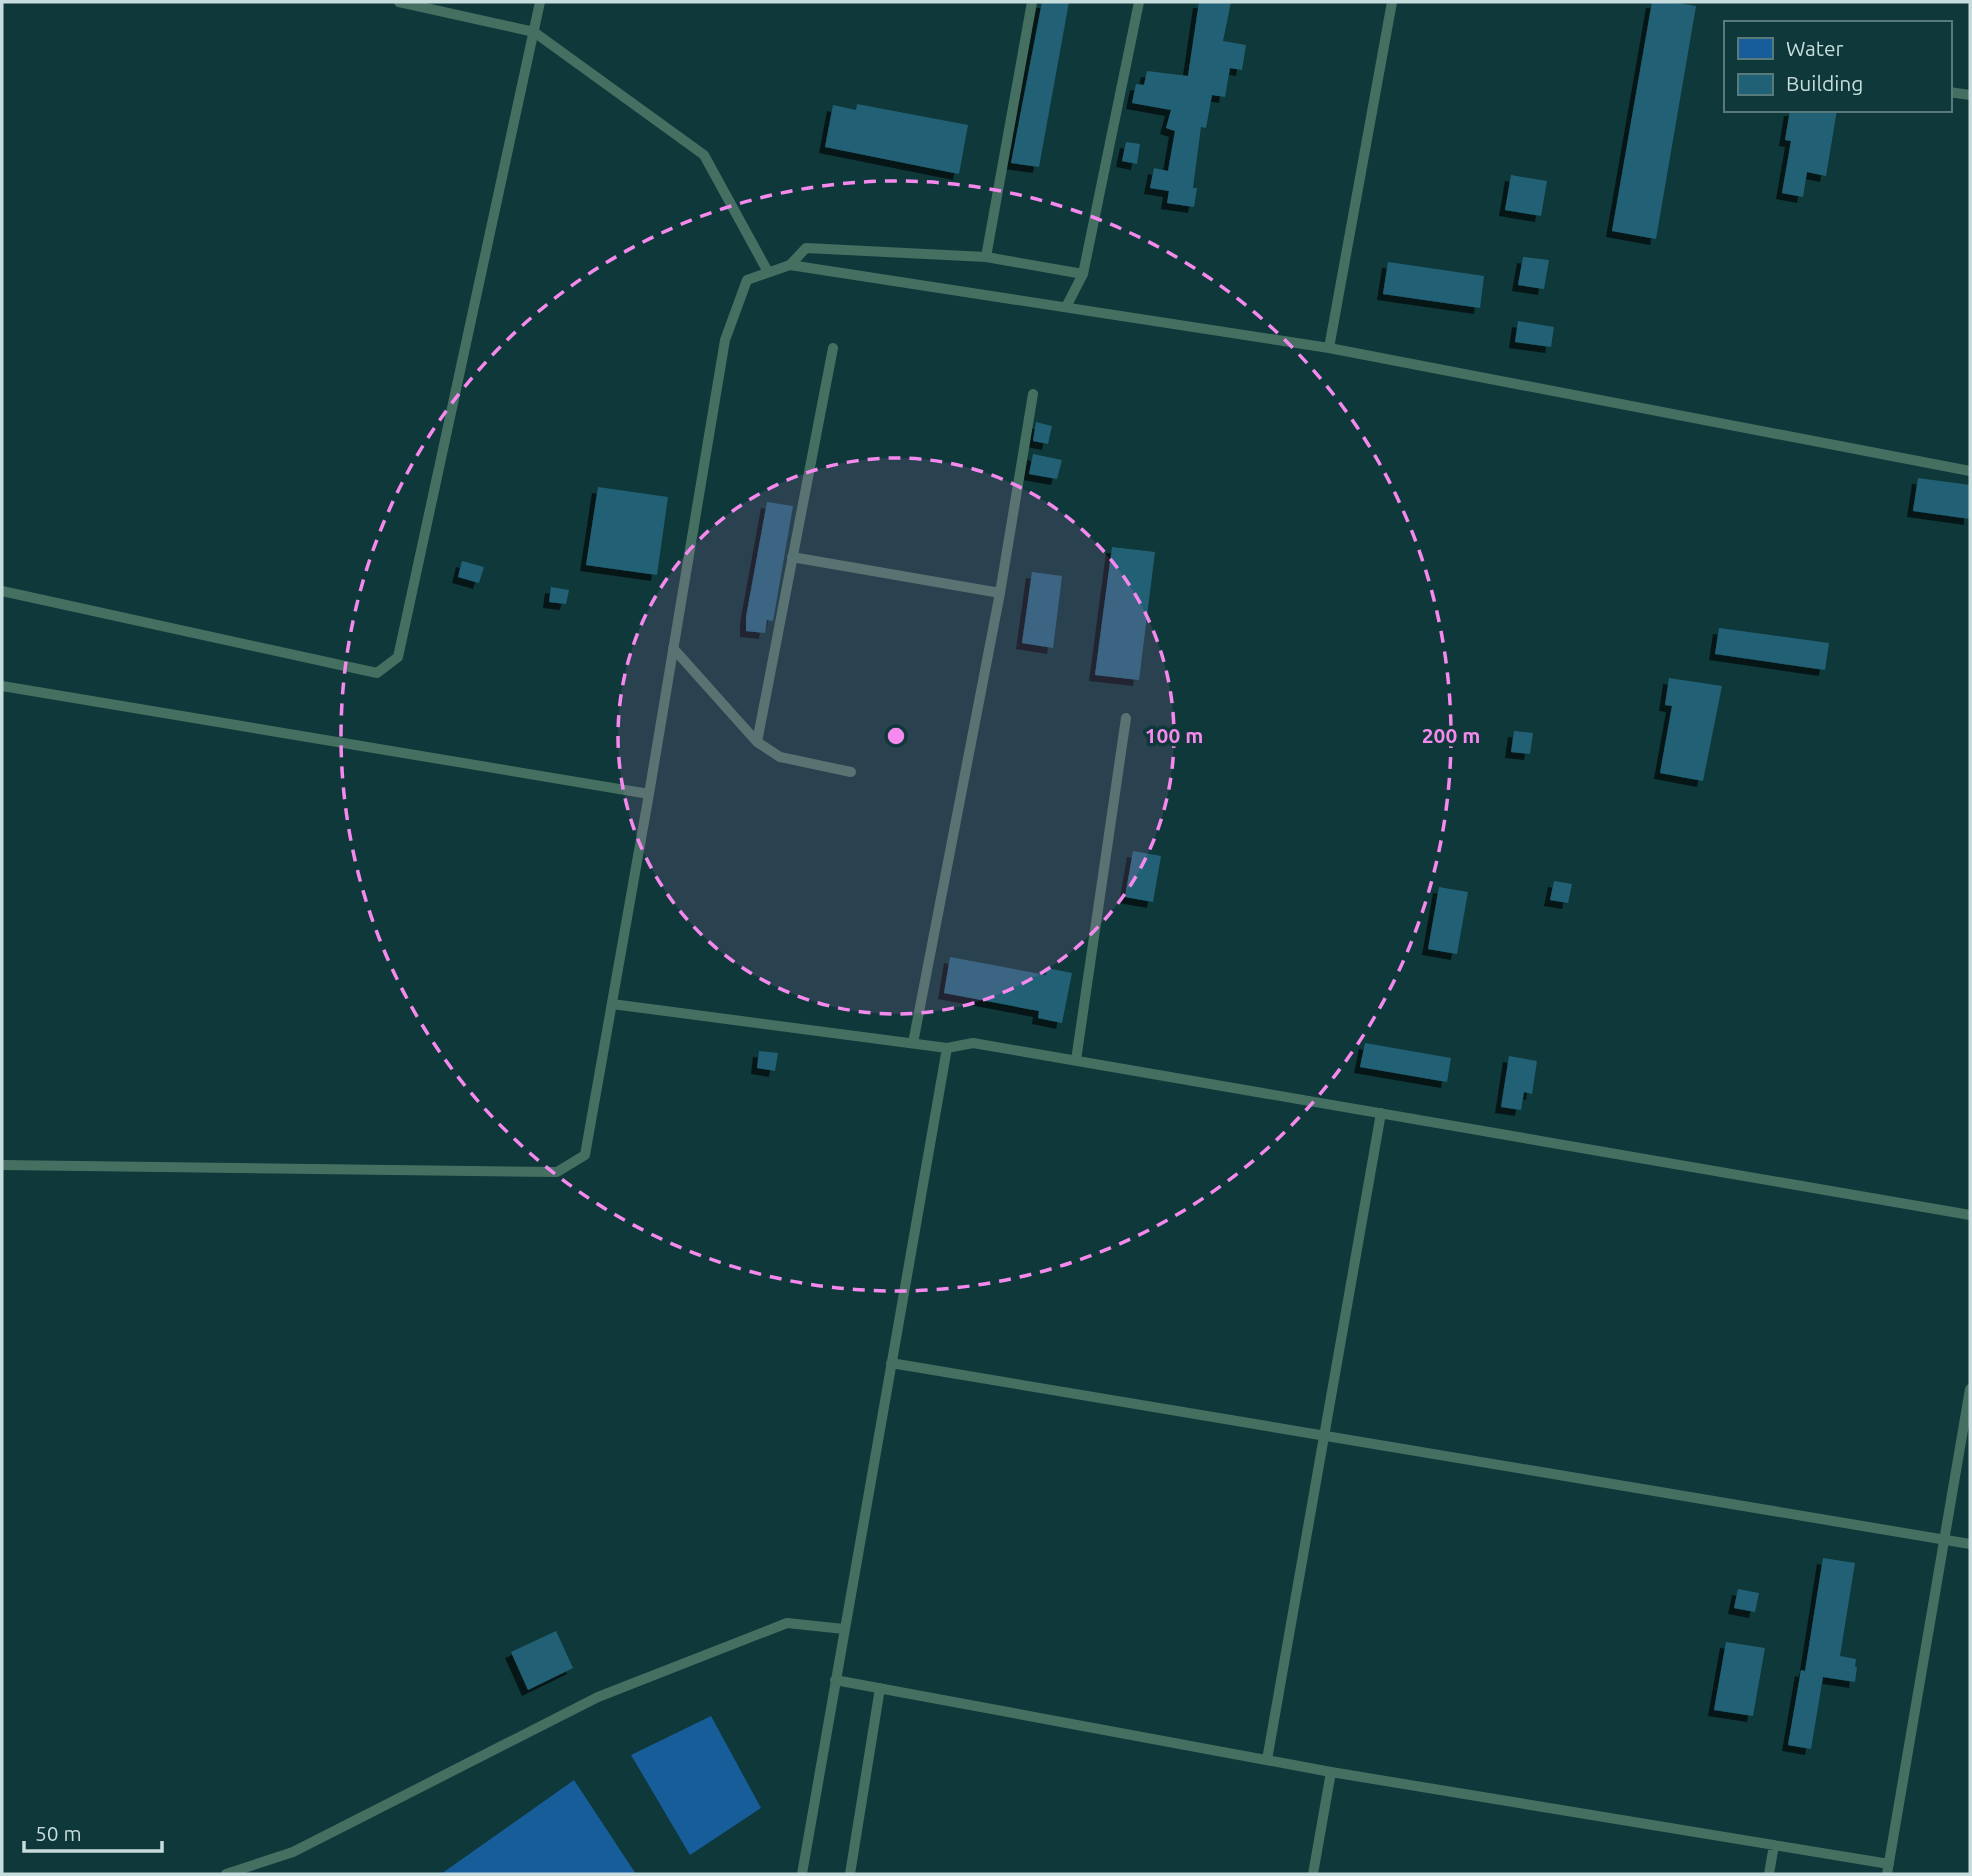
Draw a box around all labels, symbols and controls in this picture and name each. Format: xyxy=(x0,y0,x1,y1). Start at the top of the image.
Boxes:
legend xyxy=(1724,21,1951,112)
text: Water xyxy=(1786,36,1844,60)
text: Building xyxy=(1786,71,1863,95)
text: 100 m xyxy=(1145,723,1203,747)
text: 200 m xyxy=(1422,723,1480,747)
centre of rings xyxy=(884,724,908,748)
scale bar xyxy=(24,1810,163,1854)
text: 50 m xyxy=(35,1821,82,1845)

